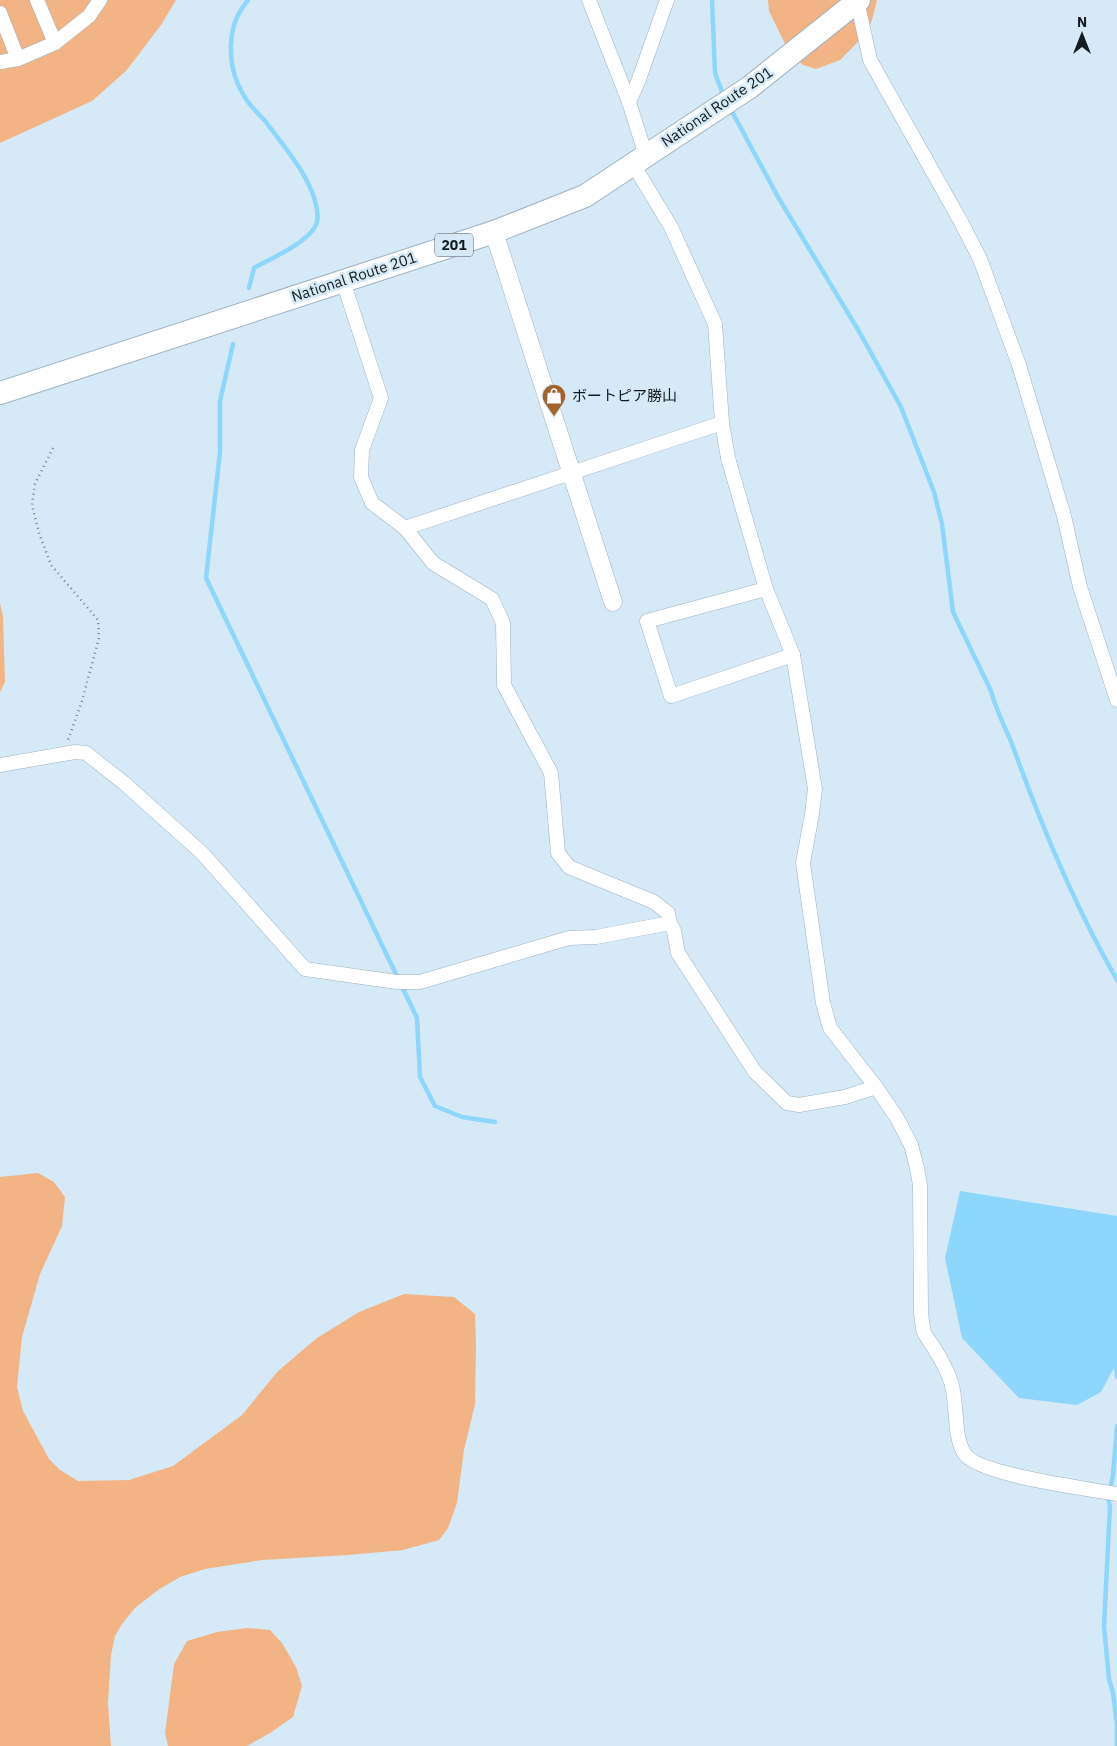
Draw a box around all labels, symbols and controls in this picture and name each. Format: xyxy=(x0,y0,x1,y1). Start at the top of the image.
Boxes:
north arrow xyxy=(1057,10,1107,60)
text: N xyxy=(1077,13,1087,31)
street label: National Route 201 xyxy=(657,62,776,151)
road number: 201 xyxy=(435,234,473,256)
street label: National Route 201 xyxy=(289,247,419,306)
shop icon: ボートピア勝山 xyxy=(541,383,567,417)
place label: ボートピア勝山 xyxy=(572,386,677,405)

